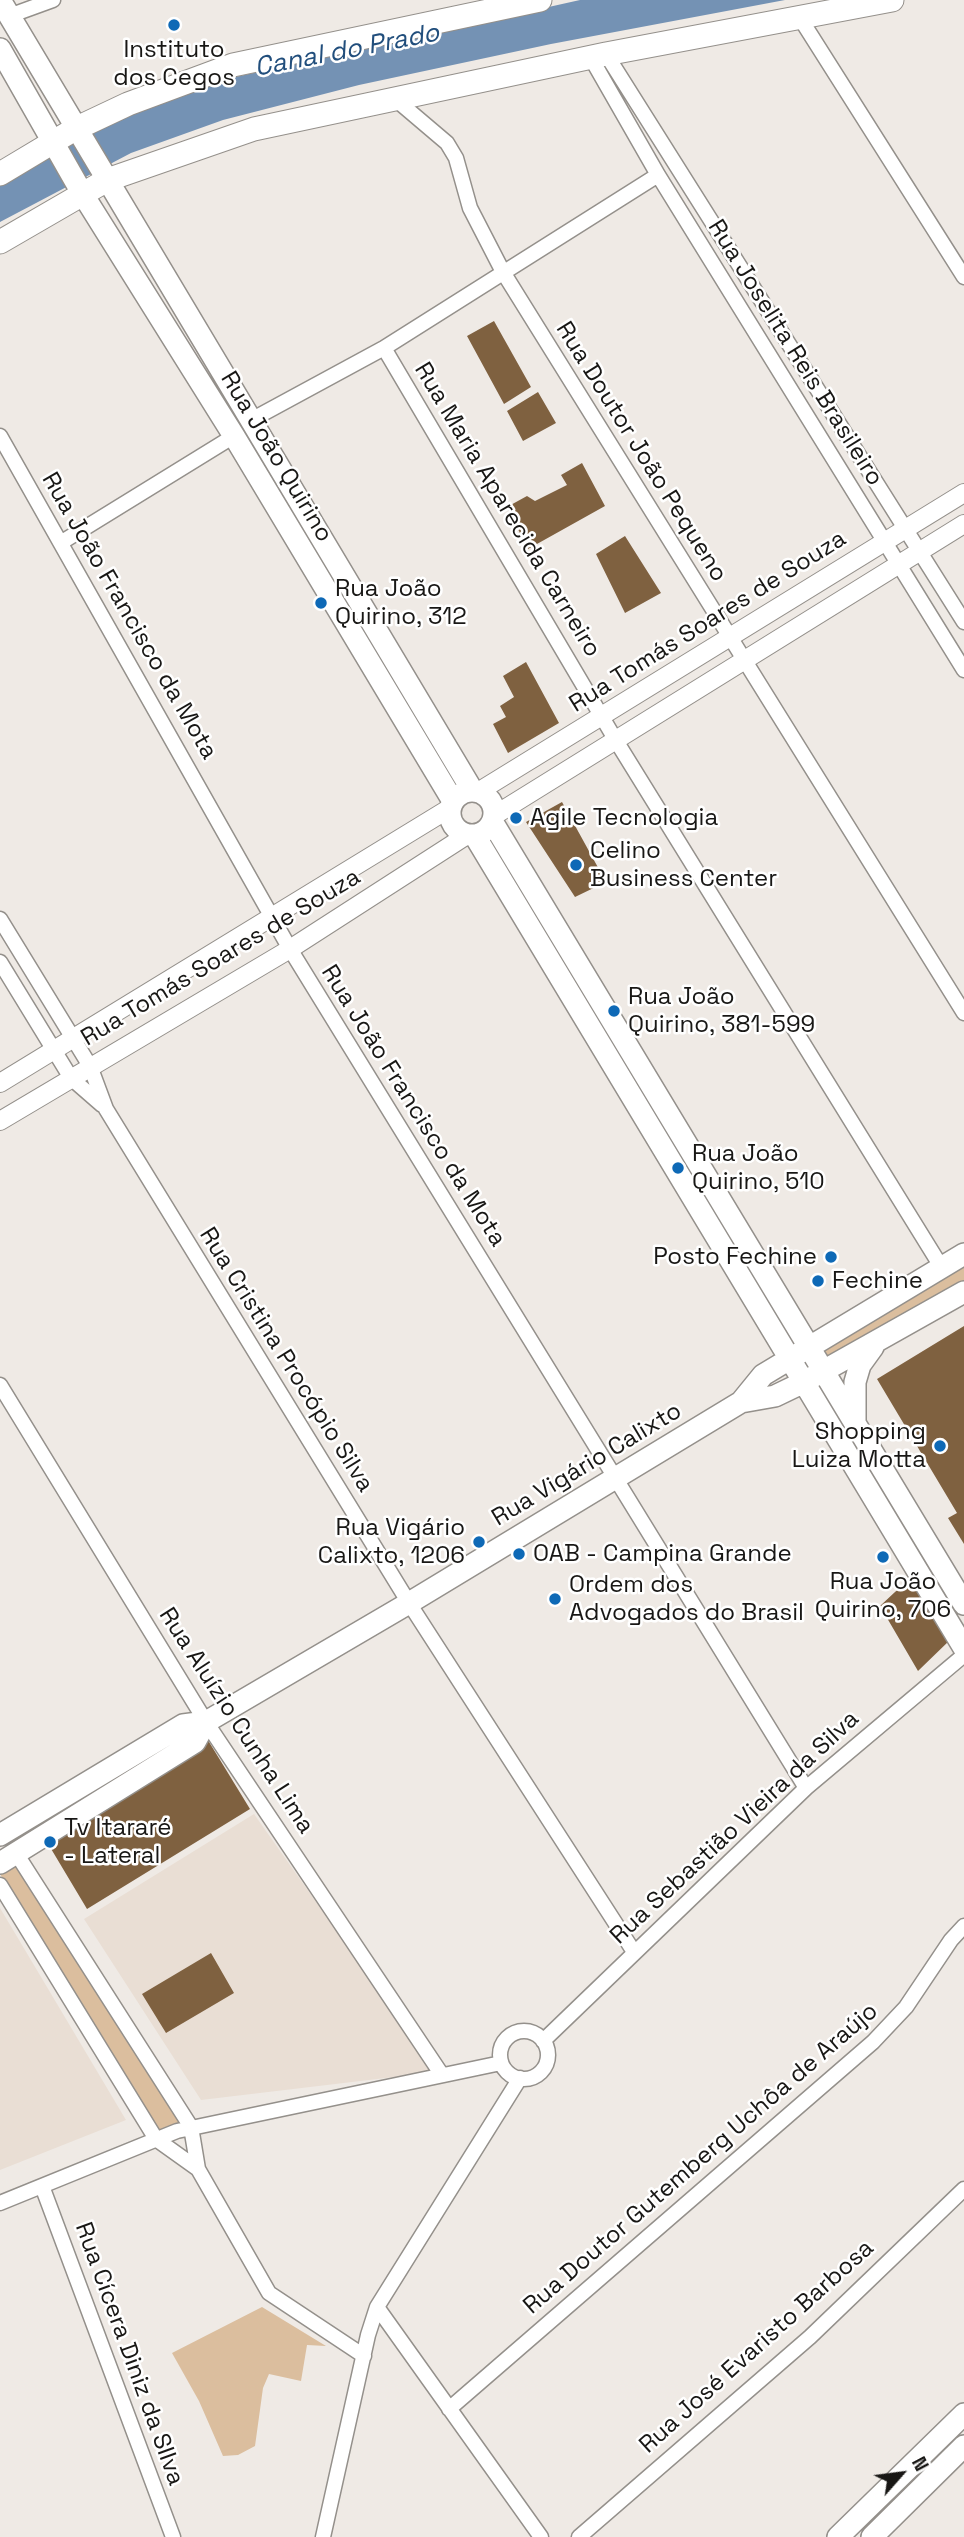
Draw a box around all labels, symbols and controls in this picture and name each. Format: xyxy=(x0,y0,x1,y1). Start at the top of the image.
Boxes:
marker: Instituto dos Cegos xyxy=(166,17,182,33)
water label: Canal do Prado xyxy=(252,18,442,84)
place label: Instituto dos Cegos xyxy=(113,36,235,92)
street label: Rua Joselita Reis Brasileiro xyxy=(701,215,889,491)
street label: Rua Doutor João Pequeno xyxy=(549,317,733,587)
street label: Rua Maria Aparecida Carneiro xyxy=(407,357,607,663)
street label: Rua João Quirino xyxy=(214,367,338,547)
street label: Rua João Francisco da Mota xyxy=(35,467,223,765)
street label: Rua Tomás Soares de Souza xyxy=(564,525,852,719)
place label: Rua João Quirino, 312 xyxy=(335,575,467,631)
marker: Rua João Quirino, 312 xyxy=(313,595,329,611)
place label: Agile Tecnologia xyxy=(530,804,718,832)
marker: Agile Tecnologia xyxy=(508,810,524,826)
place label: Celino Business Center xyxy=(590,837,777,893)
marker: Celino Business Center xyxy=(568,857,584,873)
street label: Rua Tomás Soares de Souza xyxy=(76,863,366,1053)
street label: Rua João Francisco da Mota xyxy=(314,960,512,1252)
place label: Rua João Quirino, 381-599 xyxy=(628,983,815,1039)
marker: Rua João Quirino, 381-599 xyxy=(606,1003,622,1019)
place label: Rua João Quirino, 510 xyxy=(692,1140,825,1196)
marker: Rua João Quirino, 510 xyxy=(670,1160,686,1176)
street label: Rua Cristina Procópio Silva xyxy=(193,1222,379,1498)
place label: Posto Fechine xyxy=(653,1243,817,1271)
marker: Posto Fechine xyxy=(823,1249,839,1265)
place label: Fechine xyxy=(832,1267,923,1295)
marker: Fechine xyxy=(810,1273,826,1289)
street label: Rua Vigário Calixto xyxy=(487,1397,687,1533)
place label: Shopping Luiza Motta xyxy=(792,1418,926,1474)
marker: Shopping Luiza Motta xyxy=(932,1438,948,1454)
place label: Rua Vigário Calixto, 1206 xyxy=(318,1514,465,1570)
marker: Rua Vigário Calixto, 1206 xyxy=(471,1534,487,1550)
place label: OAB - Campina Grande xyxy=(533,1540,792,1568)
marker: OAB - Campina Grande xyxy=(511,1546,527,1562)
marker: Rua João Quirino, 706 xyxy=(875,1549,891,1565)
place label: Rua João Quirino, 706 xyxy=(815,1568,951,1624)
place label: Ordem dos Advogados do Brasil xyxy=(569,1571,804,1627)
marker: Ordem dos Advogados do Brasil xyxy=(547,1591,563,1607)
street label: Rua Aluízio Cunha Lima xyxy=(152,1603,320,1839)
street label: Rua Sebastião Vieira da Silva xyxy=(605,1705,865,1951)
place label: Tv Itararé - Lateral xyxy=(64,1814,171,1870)
marker: Tv Itararé - Lateral xyxy=(42,1834,58,1850)
street label: Rua Doutor Gutemberg Uchôa de Araújo xyxy=(518,1997,884,2321)
street label: Rua Cícera Diniz da SIlva xyxy=(68,2219,190,2489)
street label: Rua José Evaristo Barbosa xyxy=(634,2234,880,2460)
north arrow xyxy=(866,2439,936,2509)
text: N xyxy=(906,2452,934,2475)

